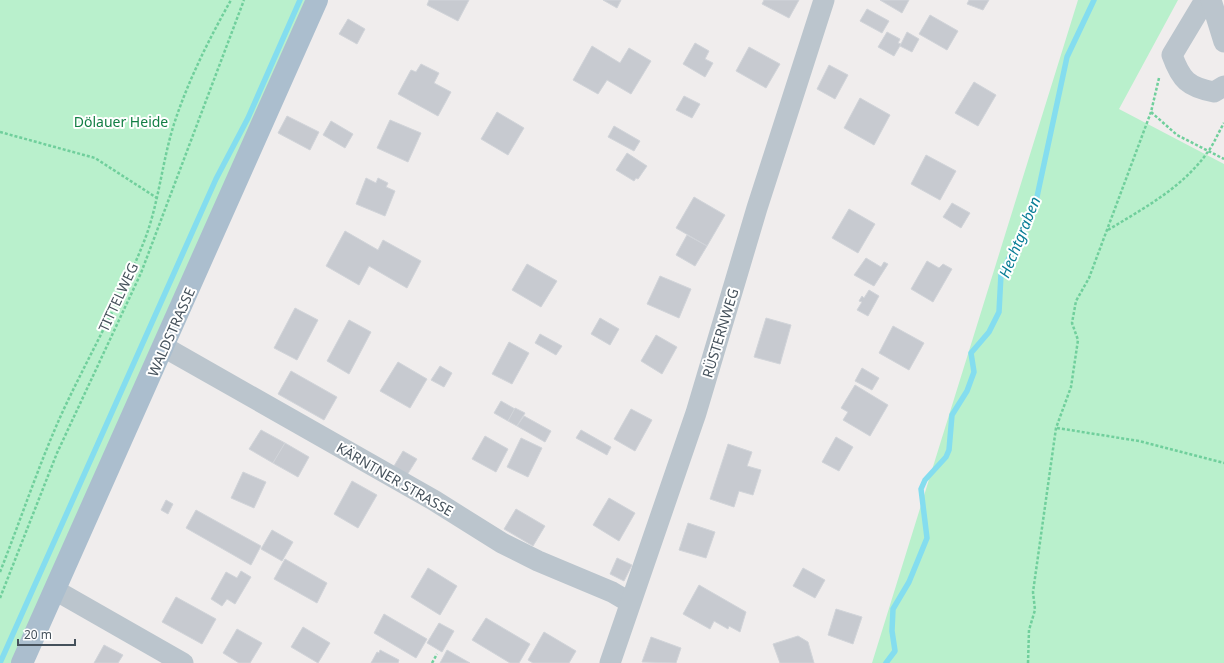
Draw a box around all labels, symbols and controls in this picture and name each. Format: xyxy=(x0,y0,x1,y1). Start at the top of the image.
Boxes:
park label: Dölauer Heide xyxy=(74,112,168,131)
water label: Hechtgraben xyxy=(994,193,1044,281)
street label: TITTELWEG xyxy=(94,259,142,335)
street label: WALDSTRASSE xyxy=(143,285,199,379)
street label: RÜSTERNWEG xyxy=(697,286,743,380)
street label: KÄRNTNER STRASSE xyxy=(333,438,457,520)
scale bar xyxy=(18,621,75,647)
text: 20 m xyxy=(24,626,52,643)

